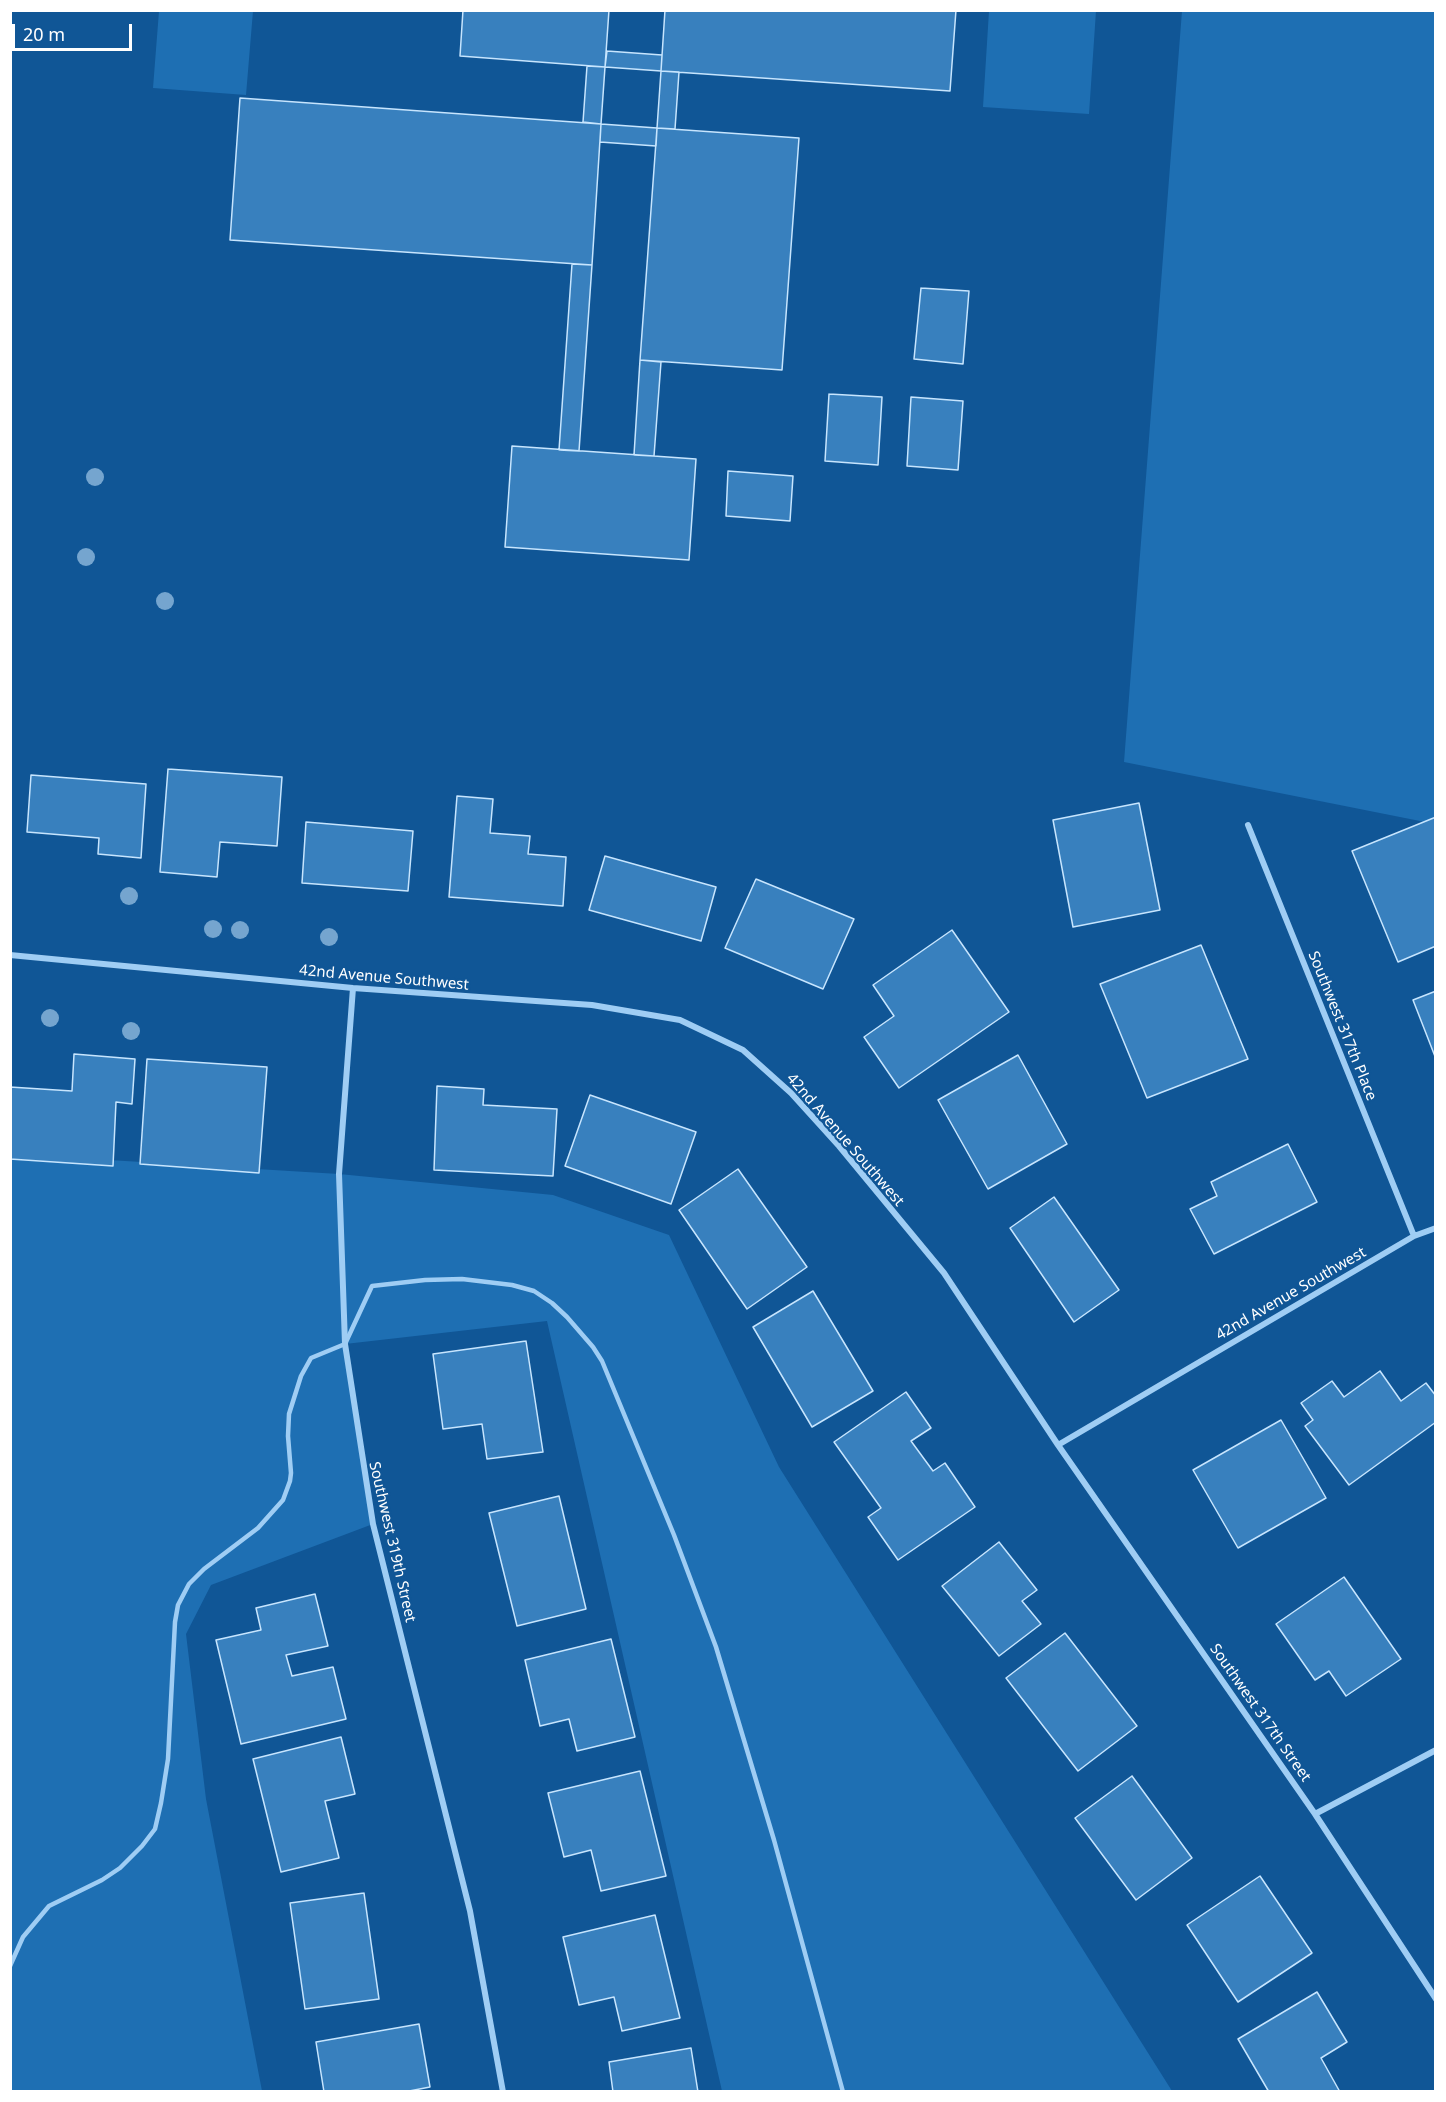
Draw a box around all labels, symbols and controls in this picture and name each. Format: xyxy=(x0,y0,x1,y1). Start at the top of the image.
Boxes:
scale bar xyxy=(15,12,135,50)
text: 20 m xyxy=(23,22,65,46)
street label: Southwest 317th Place xyxy=(1304,949,1380,1103)
street label: 42nd Avenue Southwest xyxy=(298,962,470,994)
street label: 42nd Avenue Southwest xyxy=(782,1070,908,1210)
street label: 42nd Avenue Southwest xyxy=(1213,1244,1369,1344)
street label: Southwest 319th Street xyxy=(365,1460,419,1624)
street label: Southwest 317th Street xyxy=(1206,1641,1314,1785)

